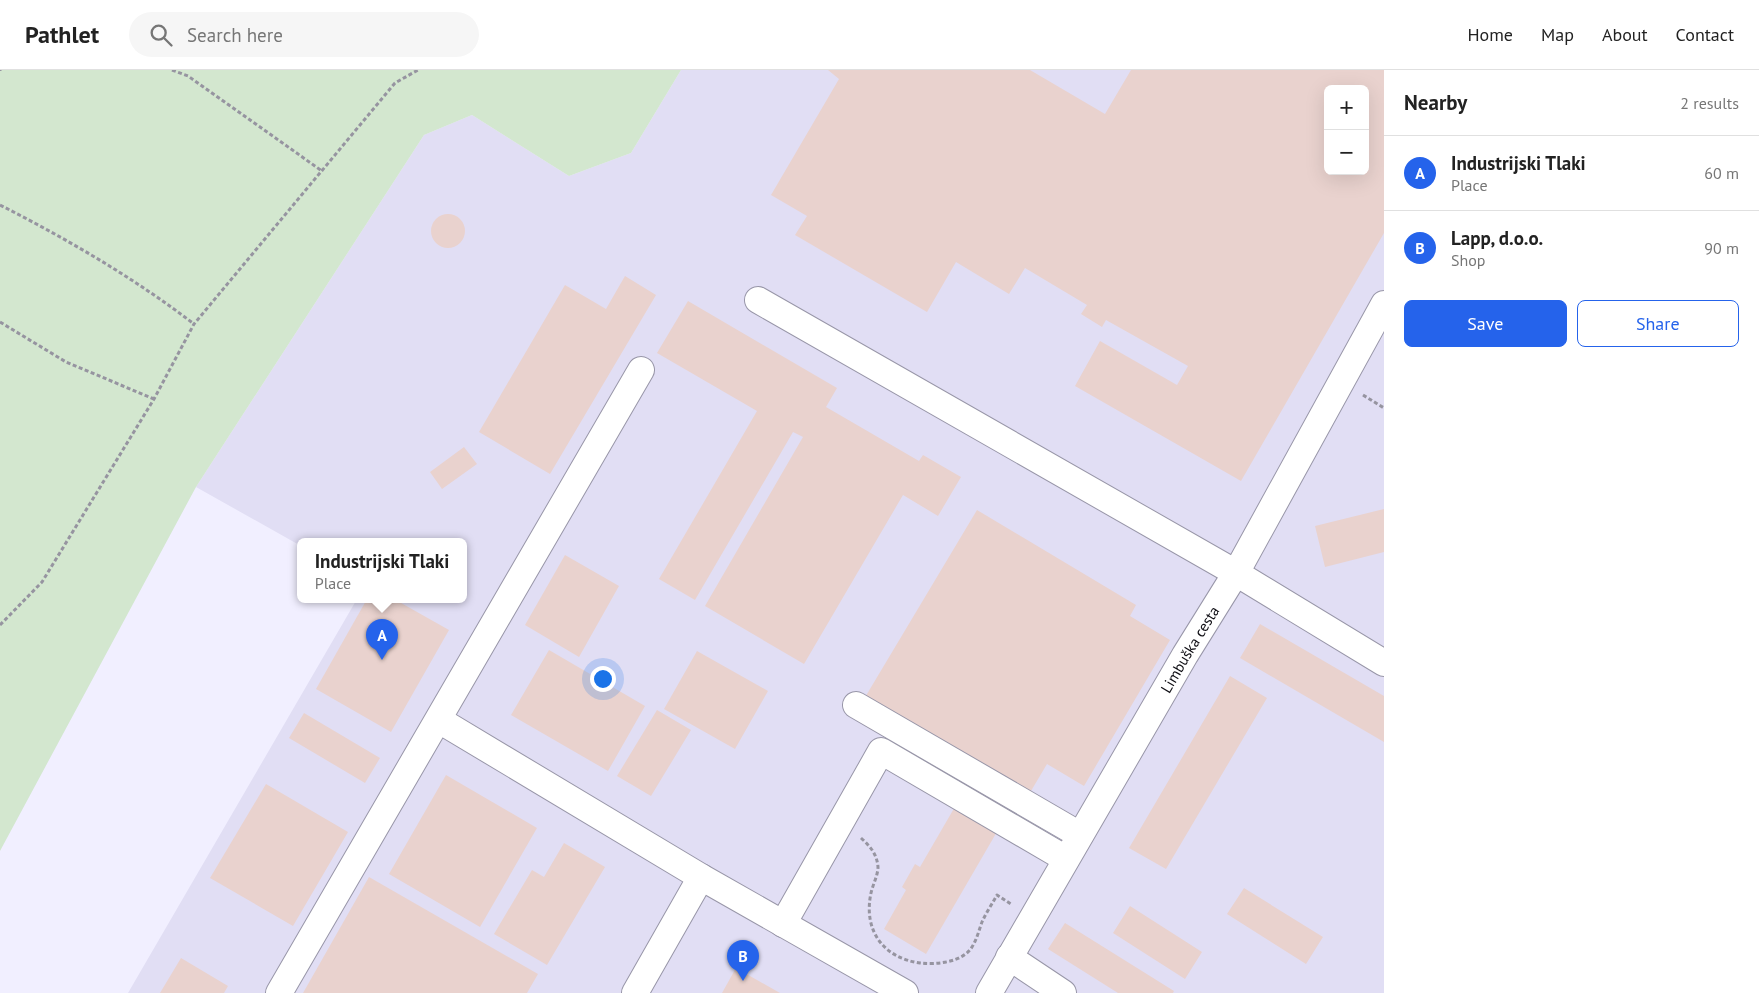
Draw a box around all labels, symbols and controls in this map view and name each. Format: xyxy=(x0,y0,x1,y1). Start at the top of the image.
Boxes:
search box xyxy=(129,12,479,57)
text: Pathlet xyxy=(25,19,99,50)
icon: search xyxy=(147,21,175,49)
text: Search here xyxy=(187,23,283,47)
text: Home xyxy=(1467,23,1513,46)
text: Map xyxy=(1541,23,1574,46)
text: About xyxy=(1602,23,1648,46)
text: Contact xyxy=(1676,23,1734,46)
map controls xyxy=(1324,85,1369,175)
button: + xyxy=(1324,85,1369,130)
text: Nearby xyxy=(1404,89,1467,116)
text: 2 results xyxy=(1680,93,1739,113)
button: − xyxy=(1324,130,1369,175)
text: Industrijski Tlaki xyxy=(1451,151,1586,175)
text: A xyxy=(1415,163,1425,183)
text: 60 m xyxy=(1704,163,1739,183)
text: Place xyxy=(1451,175,1488,195)
text: Lapp, d.o.o. xyxy=(1451,226,1543,250)
text: B xyxy=(1415,238,1425,258)
text: 90 m xyxy=(1704,238,1739,258)
text: Shop xyxy=(1451,250,1485,270)
button: Save xyxy=(1404,300,1567,347)
button: Share xyxy=(1577,300,1739,347)
popup xyxy=(297,538,467,603)
text: Industrijski Tlaki xyxy=(315,549,449,573)
text: Place xyxy=(315,573,351,593)
street label: Limbuška cesta xyxy=(1156,602,1223,696)
pin: A xyxy=(366,619,398,660)
your location xyxy=(590,666,616,692)
pin: B xyxy=(727,940,759,981)

